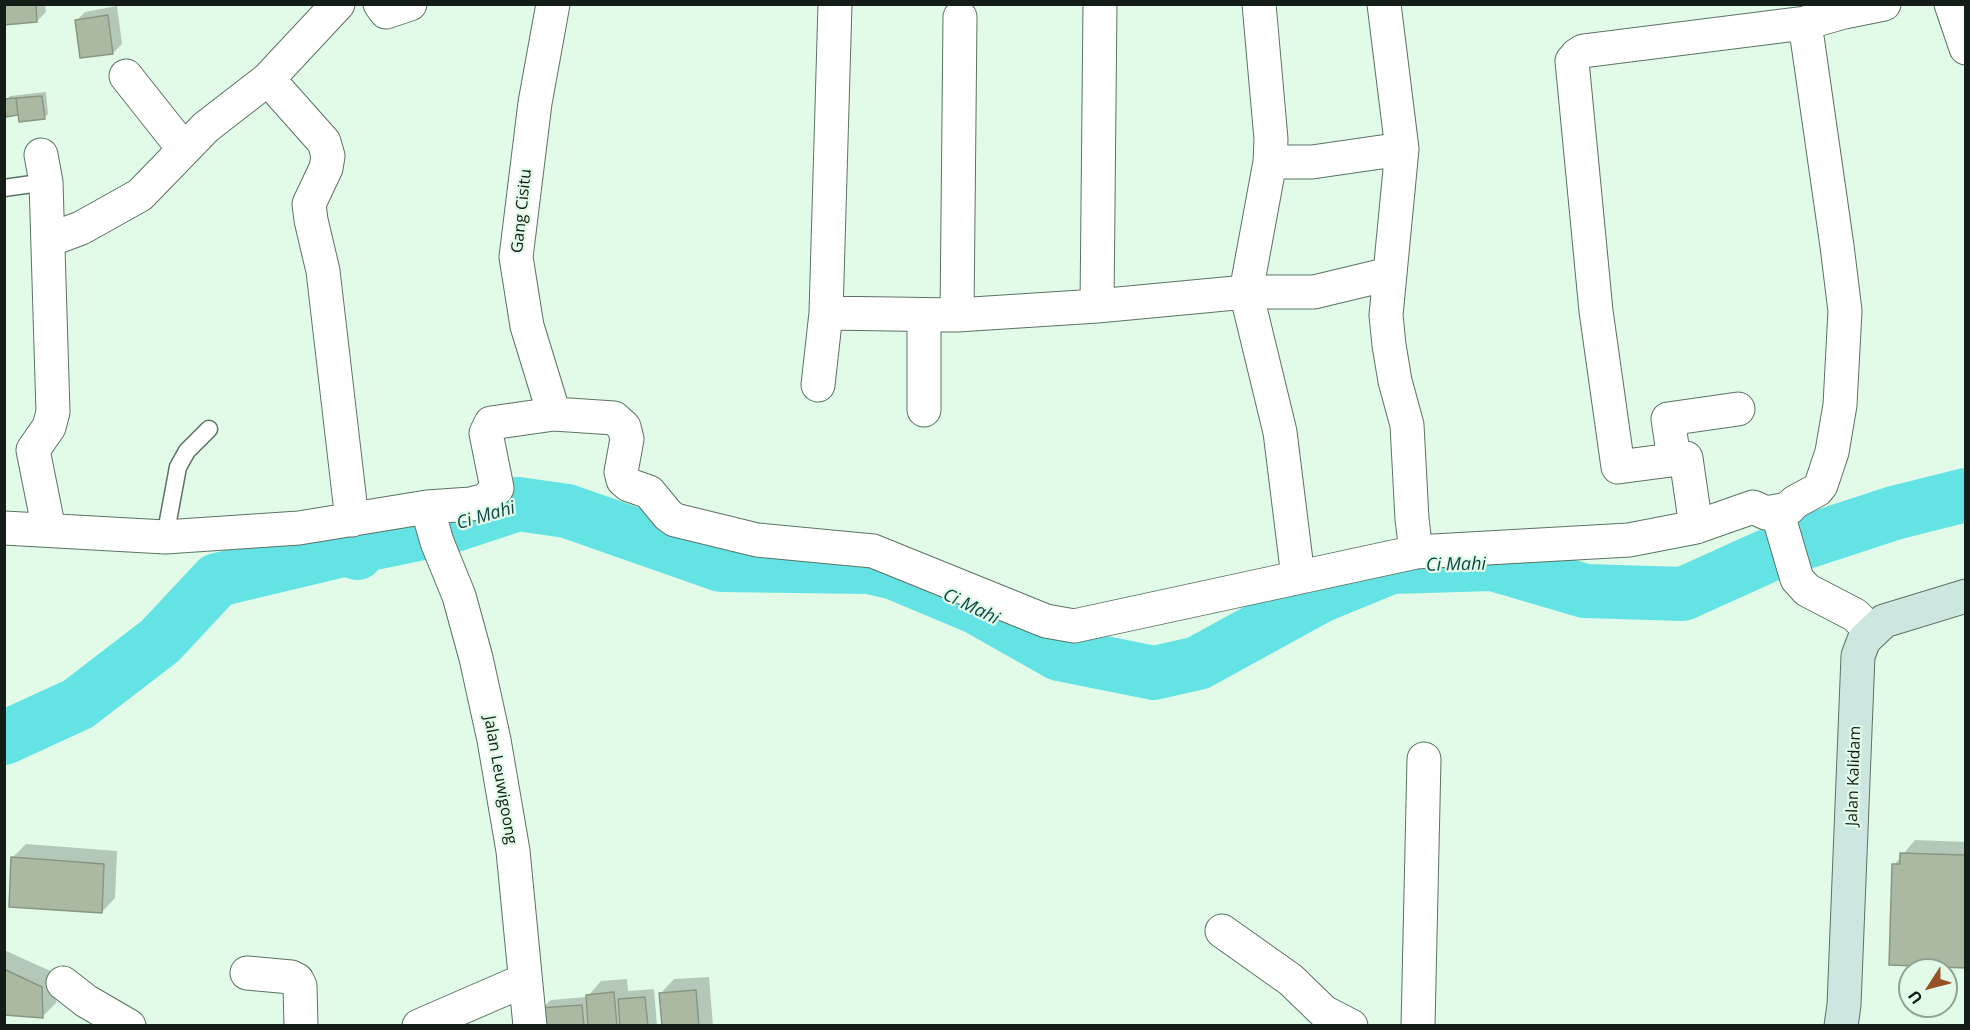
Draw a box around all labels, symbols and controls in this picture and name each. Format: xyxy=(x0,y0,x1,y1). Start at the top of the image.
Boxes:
street label: Gang Cisitu xyxy=(508,168,536,254)
water label: Ci Mahi xyxy=(454,497,518,535)
water label: Ci Mahi xyxy=(1426,554,1486,576)
water label: Ci Mahi xyxy=(939,584,1003,630)
street label: Jalan Leuwigoong xyxy=(479,714,521,846)
street label: Jalan Kalidam xyxy=(1843,726,1865,826)
north arrow xyxy=(1898,958,1958,1018)
text: U xyxy=(1903,986,1928,1009)

